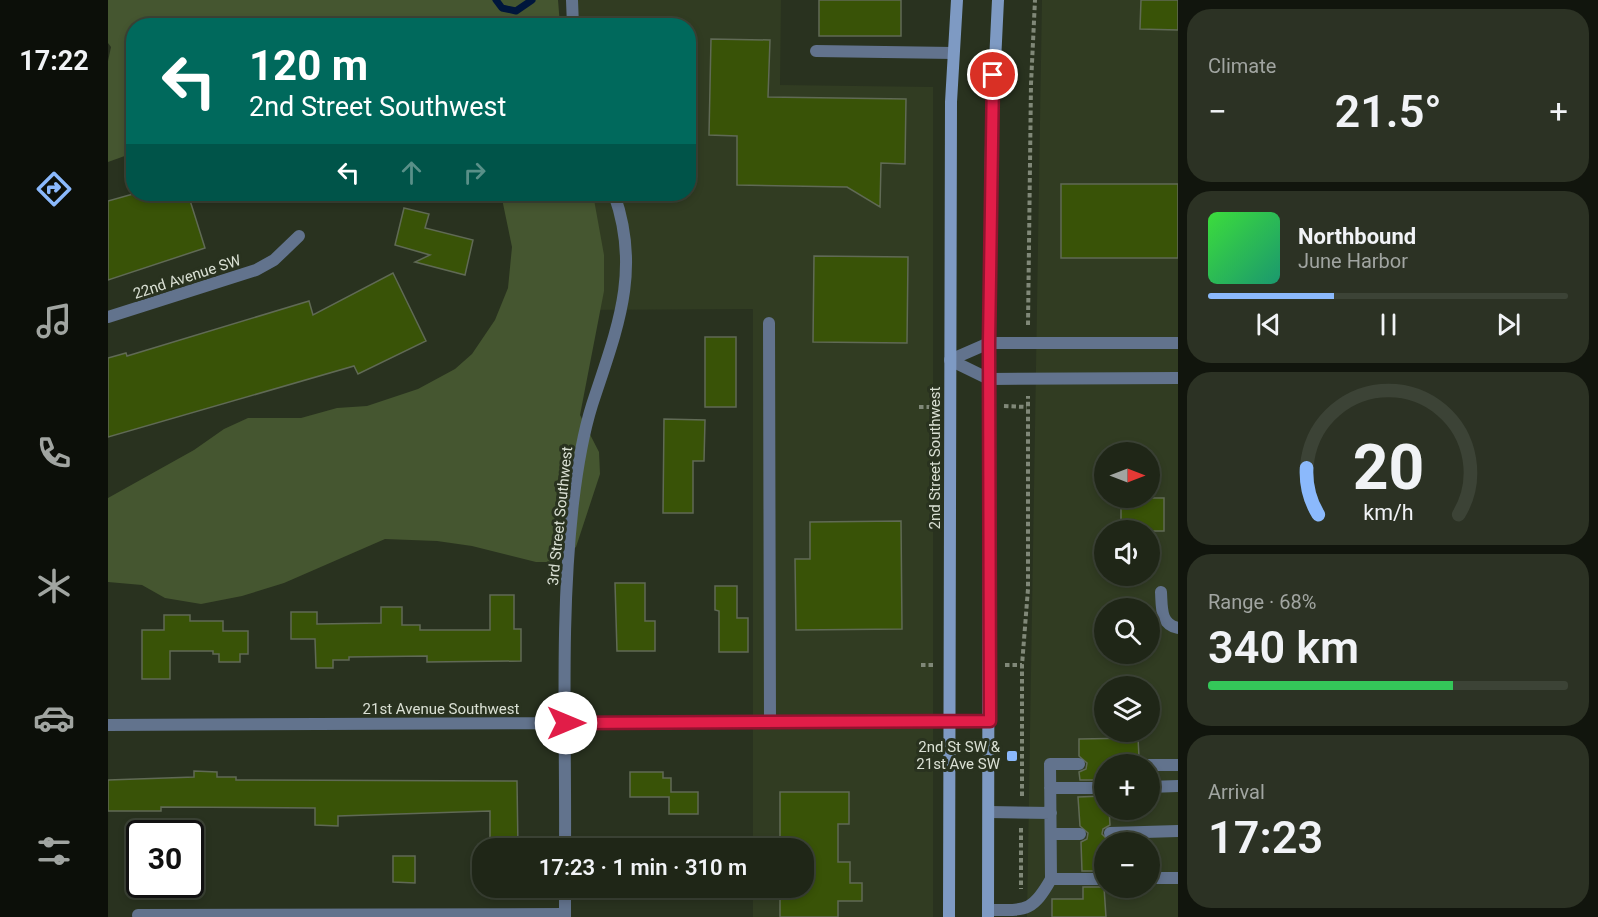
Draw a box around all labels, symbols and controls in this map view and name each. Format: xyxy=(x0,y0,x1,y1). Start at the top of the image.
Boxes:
text: 120 m xyxy=(249,41,368,90)
icon: left xyxy=(150,42,228,120)
text: 17:22 xyxy=(19,45,89,77)
pin xyxy=(967,49,1018,100)
text: Climate xyxy=(1208,54,1276,78)
icon: arrive xyxy=(976,58,1009,91)
text: 21.5° xyxy=(1334,85,1442,138)
text: 2nd Street Southwest xyxy=(249,91,506,123)
text: − xyxy=(1208,92,1227,131)
text: + xyxy=(1549,92,1568,131)
icon: left xyxy=(332,156,365,189)
icon: ahead xyxy=(395,156,428,189)
icon: right xyxy=(458,156,491,189)
icon: directions xyxy=(33,168,75,210)
text: Northbound xyxy=(1298,224,1416,249)
text: June Harbor xyxy=(1298,249,1408,273)
street label: 22nd Avenue SW xyxy=(131,251,243,303)
icon: music xyxy=(33,300,75,342)
icon: previous xyxy=(1252,308,1285,341)
icon: pause xyxy=(1372,308,1405,341)
icon: next xyxy=(1492,308,1525,341)
street label: 2nd Street Southwest xyxy=(926,386,944,529)
icon: phone xyxy=(33,432,75,474)
text: 20 xyxy=(1352,432,1424,505)
north arrow xyxy=(1094,442,1160,508)
map controls xyxy=(1094,442,1160,898)
street label: 3rd Street Southwest xyxy=(544,446,576,586)
text: km/h xyxy=(1363,501,1413,526)
button: sound xyxy=(1094,520,1160,586)
icon: climate xyxy=(33,565,75,607)
text: Range · 68% xyxy=(1208,590,1316,614)
button: search xyxy=(1094,598,1160,664)
text: 340 km xyxy=(1208,621,1359,674)
button: layers xyxy=(1094,676,1160,742)
position arrow xyxy=(534,691,598,755)
icon: car xyxy=(33,697,75,739)
street label: 21st Avenue Southwest xyxy=(363,700,519,718)
place label: 2nd St SW & 21st Ave SW xyxy=(916,738,1001,773)
marker: 2nd St SW & 21st Ave SW xyxy=(1005,749,1019,763)
button: + xyxy=(1094,754,1160,820)
text: Arrival xyxy=(1208,780,1265,804)
text: 17:23 xyxy=(1208,811,1323,864)
speed limit sign: 30 xyxy=(126,820,204,898)
icon: filters xyxy=(33,830,75,872)
button: − xyxy=(1094,832,1160,898)
text: 17:23 · 1 min · 310 m xyxy=(539,855,747,880)

